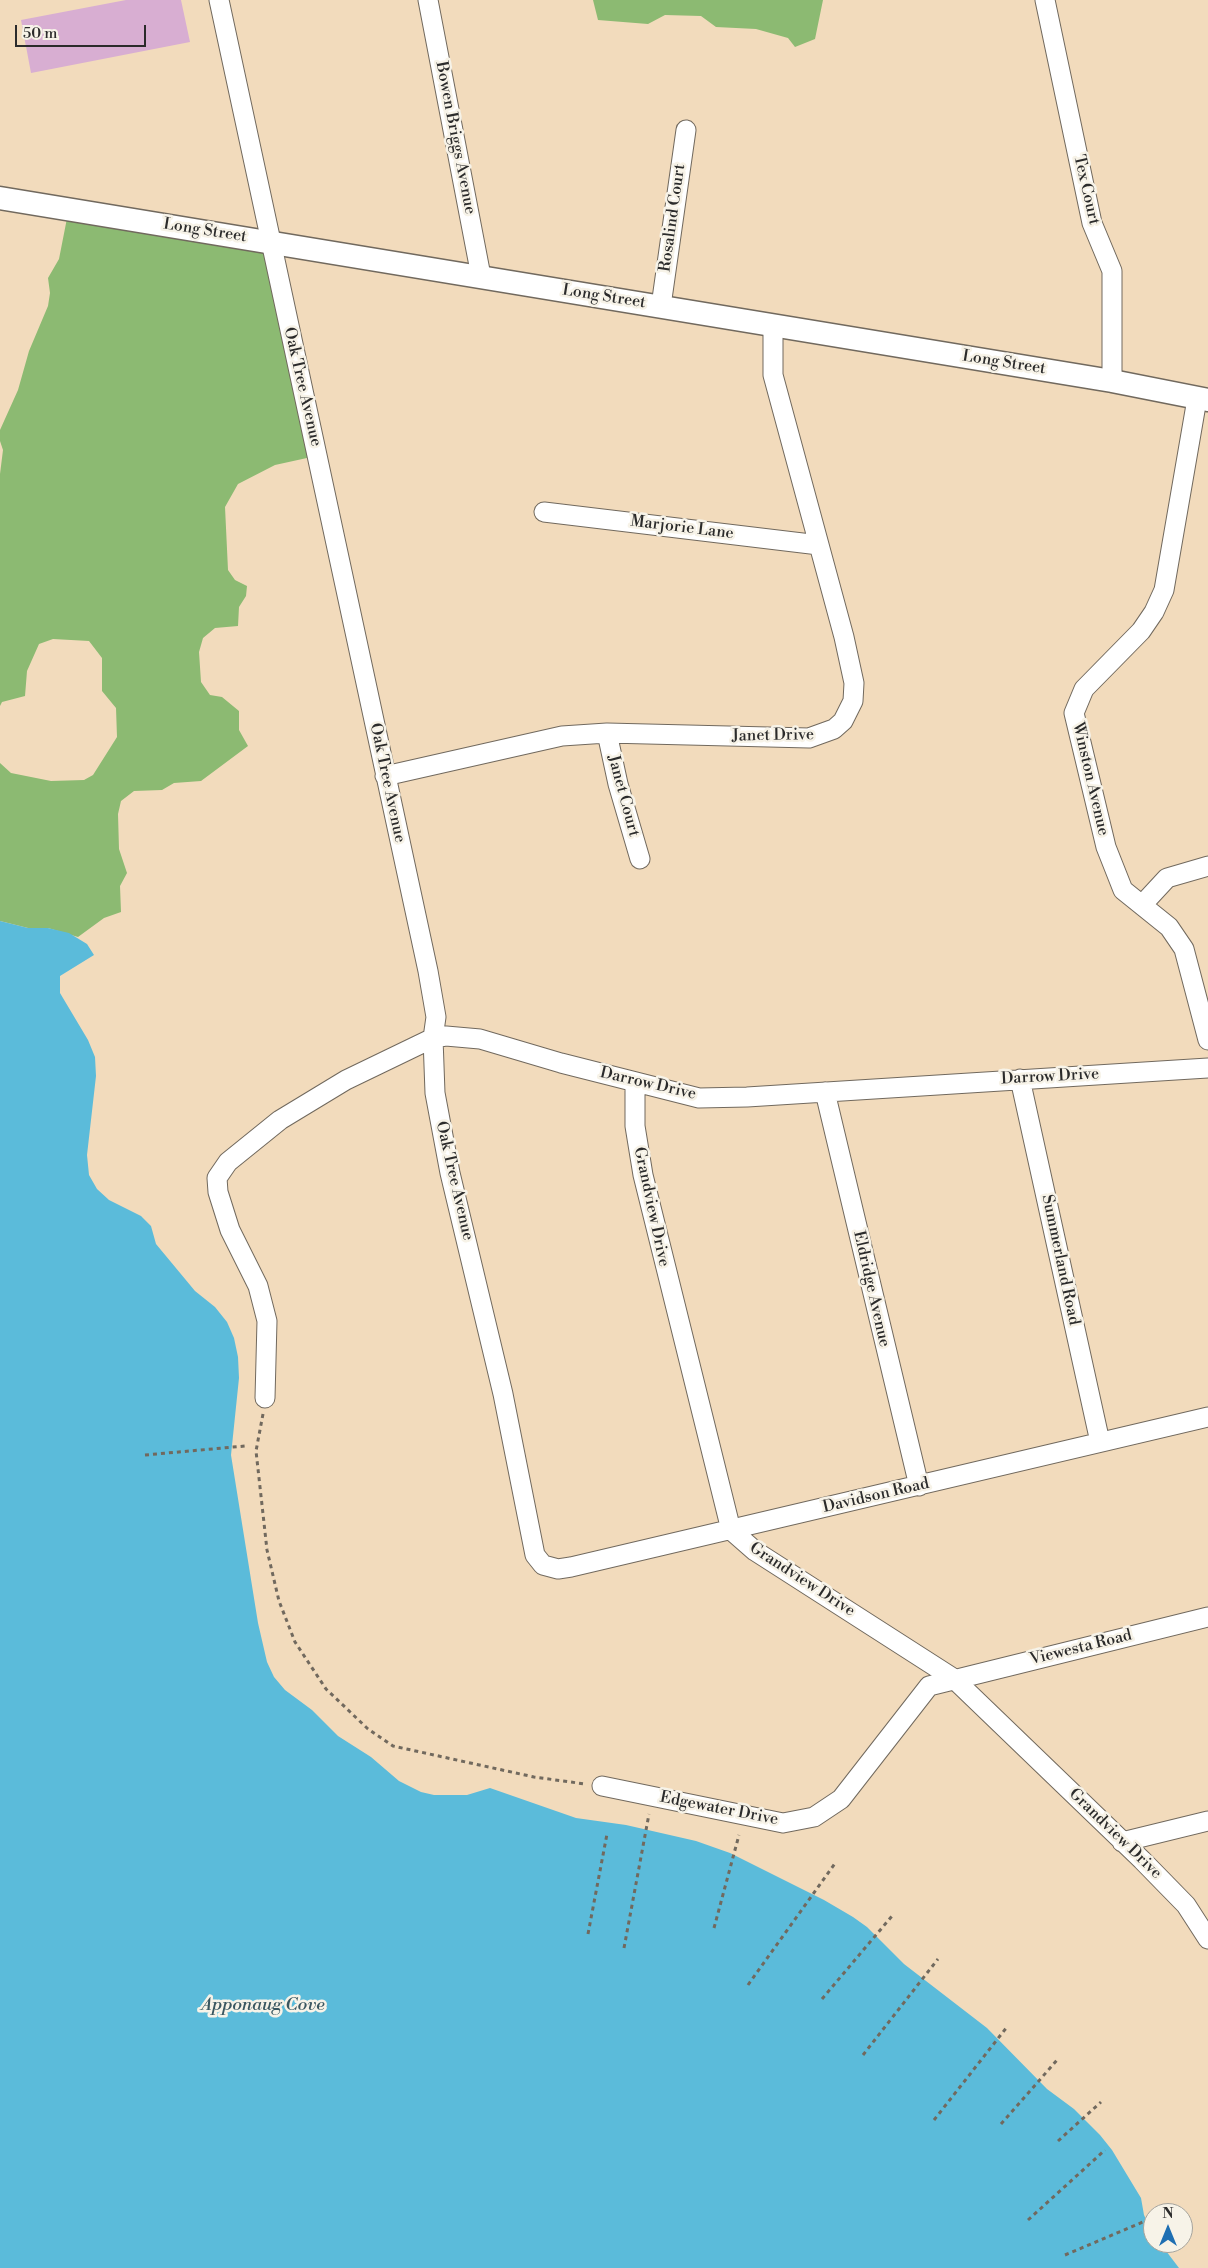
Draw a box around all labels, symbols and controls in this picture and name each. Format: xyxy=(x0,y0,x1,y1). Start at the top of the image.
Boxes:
scale bar xyxy=(18,15,149,47)
text: 50 m xyxy=(23,24,57,43)
street label: Bowen Briggs Avenue xyxy=(431,60,479,216)
street label: Tex Court xyxy=(1069,153,1103,227)
street label: Rosalind Court xyxy=(656,163,690,273)
street label: Long Street xyxy=(162,215,248,247)
street label: Long Street xyxy=(561,281,647,313)
street label: Oak Tree Avenue xyxy=(279,325,325,449)
street label: Long Street xyxy=(961,347,1047,379)
street label: Marjorie Lane xyxy=(629,512,735,544)
street label: Winston Avenue xyxy=(1068,720,1112,838)
street label: Oak Tree Avenue xyxy=(365,721,409,845)
street label: Janet Drive xyxy=(732,726,814,746)
street label: Janet Court xyxy=(603,753,643,839)
street label: Darrow Drive xyxy=(598,1064,698,1104)
street label: Darrow Drive xyxy=(1000,1065,1100,1089)
street label: Oak Tree Avenue xyxy=(431,1119,477,1243)
street label: Grandview Drive xyxy=(629,1145,673,1269)
street label: Summerland Road xyxy=(1037,1193,1083,1327)
street label: Eldridge Avenue xyxy=(848,1229,894,1349)
street label: Davidson Road xyxy=(821,1474,931,1518)
street label: Grandview Drive xyxy=(746,1539,858,1621)
street label: Viewesta Road xyxy=(1028,1626,1134,1670)
street label: Grandview Drive xyxy=(1064,1785,1166,1883)
street label: Edgewater Drive xyxy=(658,1788,780,1830)
water label: Apponaug Cove xyxy=(201,1995,325,2017)
north arrow xyxy=(1143,2203,1193,2253)
text: N xyxy=(1162,2205,1174,2223)

